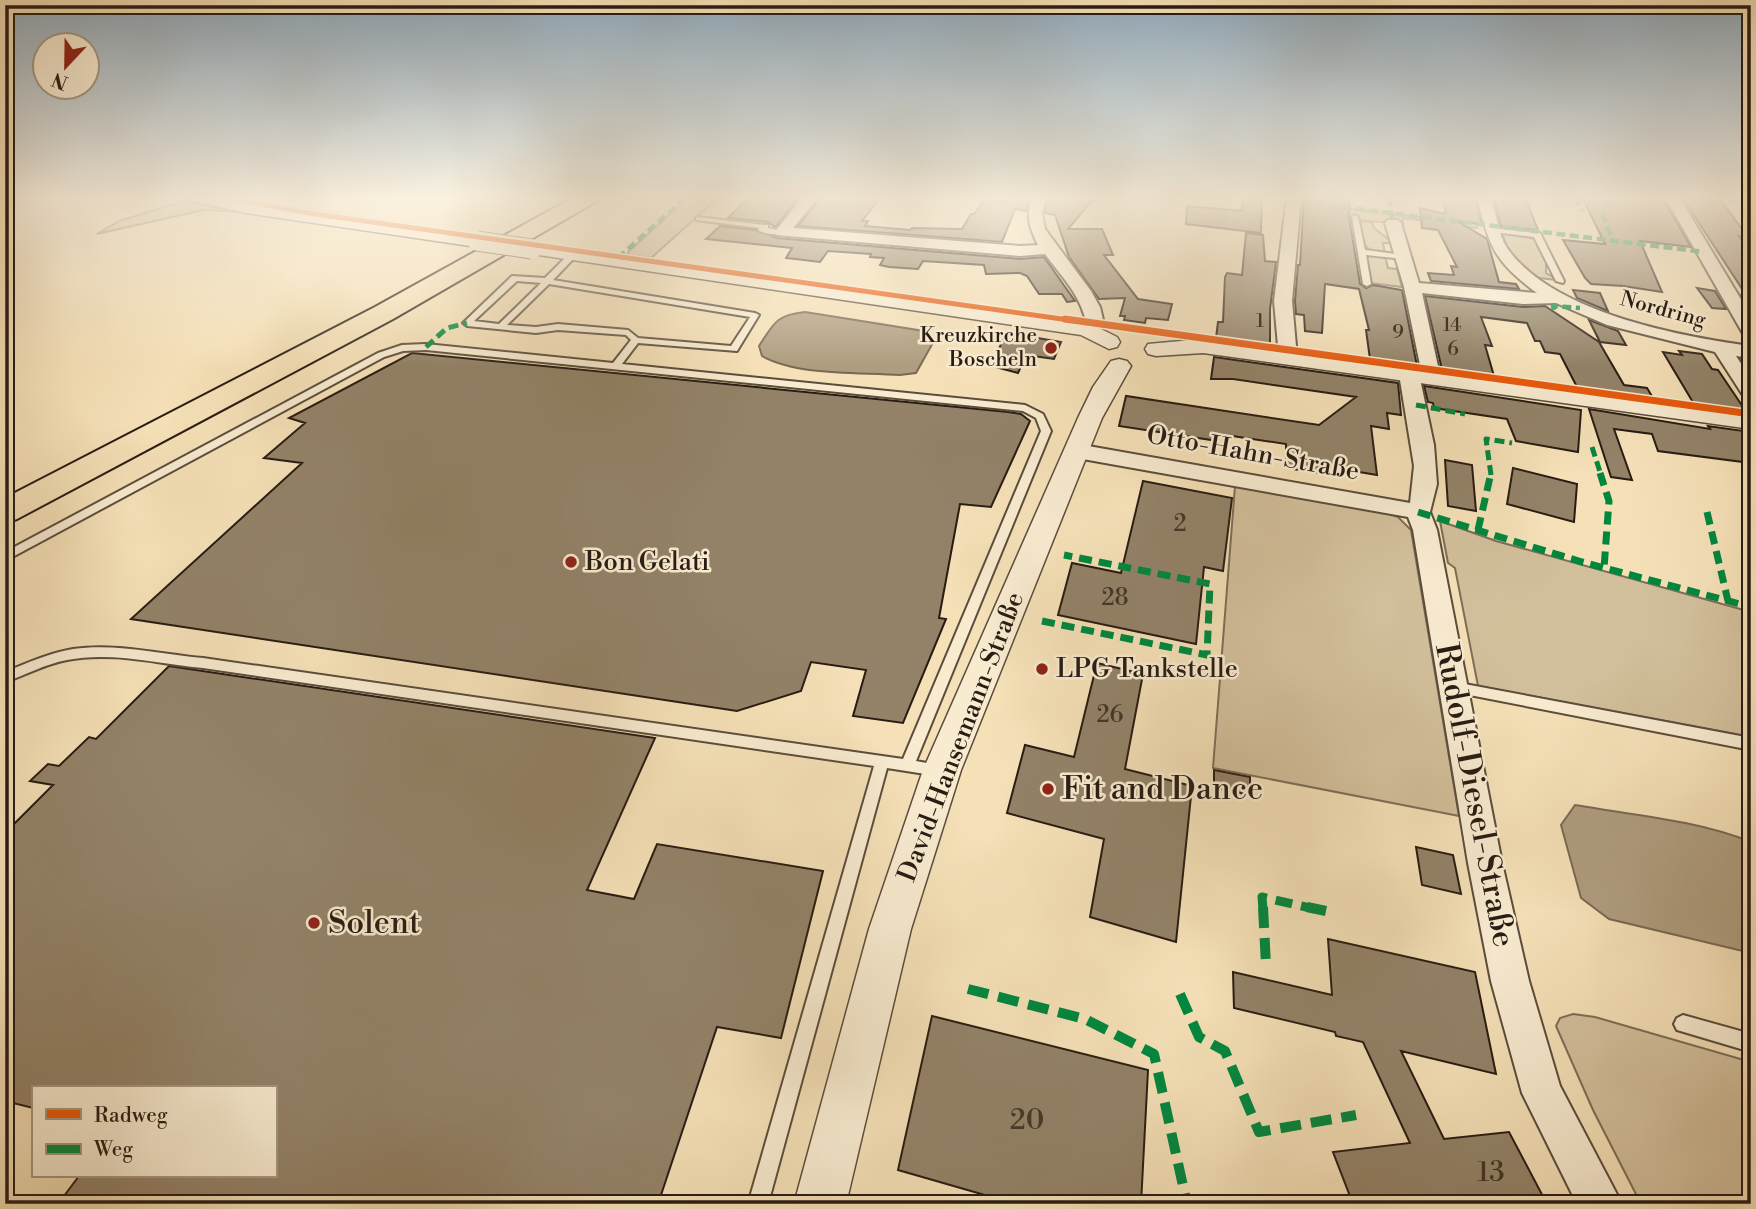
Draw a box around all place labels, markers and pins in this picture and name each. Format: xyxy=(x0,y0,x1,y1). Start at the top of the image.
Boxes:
place label: Kreuzkirche Boscheln xyxy=(920,323,1037,373)
marker: Kreuzkirche Boscheln xyxy=(1043,340,1059,356)
place label: Bon Gelati xyxy=(584,546,710,578)
marker: Bon Gelati xyxy=(563,554,579,570)
place label: LPG Tankstelle xyxy=(1056,653,1238,685)
marker: LPG Tankstelle xyxy=(1034,661,1050,677)
place label: Fit and Dance xyxy=(1062,769,1263,809)
marker: Fit and Dance xyxy=(1040,781,1056,797)
place label: Solent xyxy=(328,903,420,943)
marker: Solent xyxy=(306,915,322,931)

